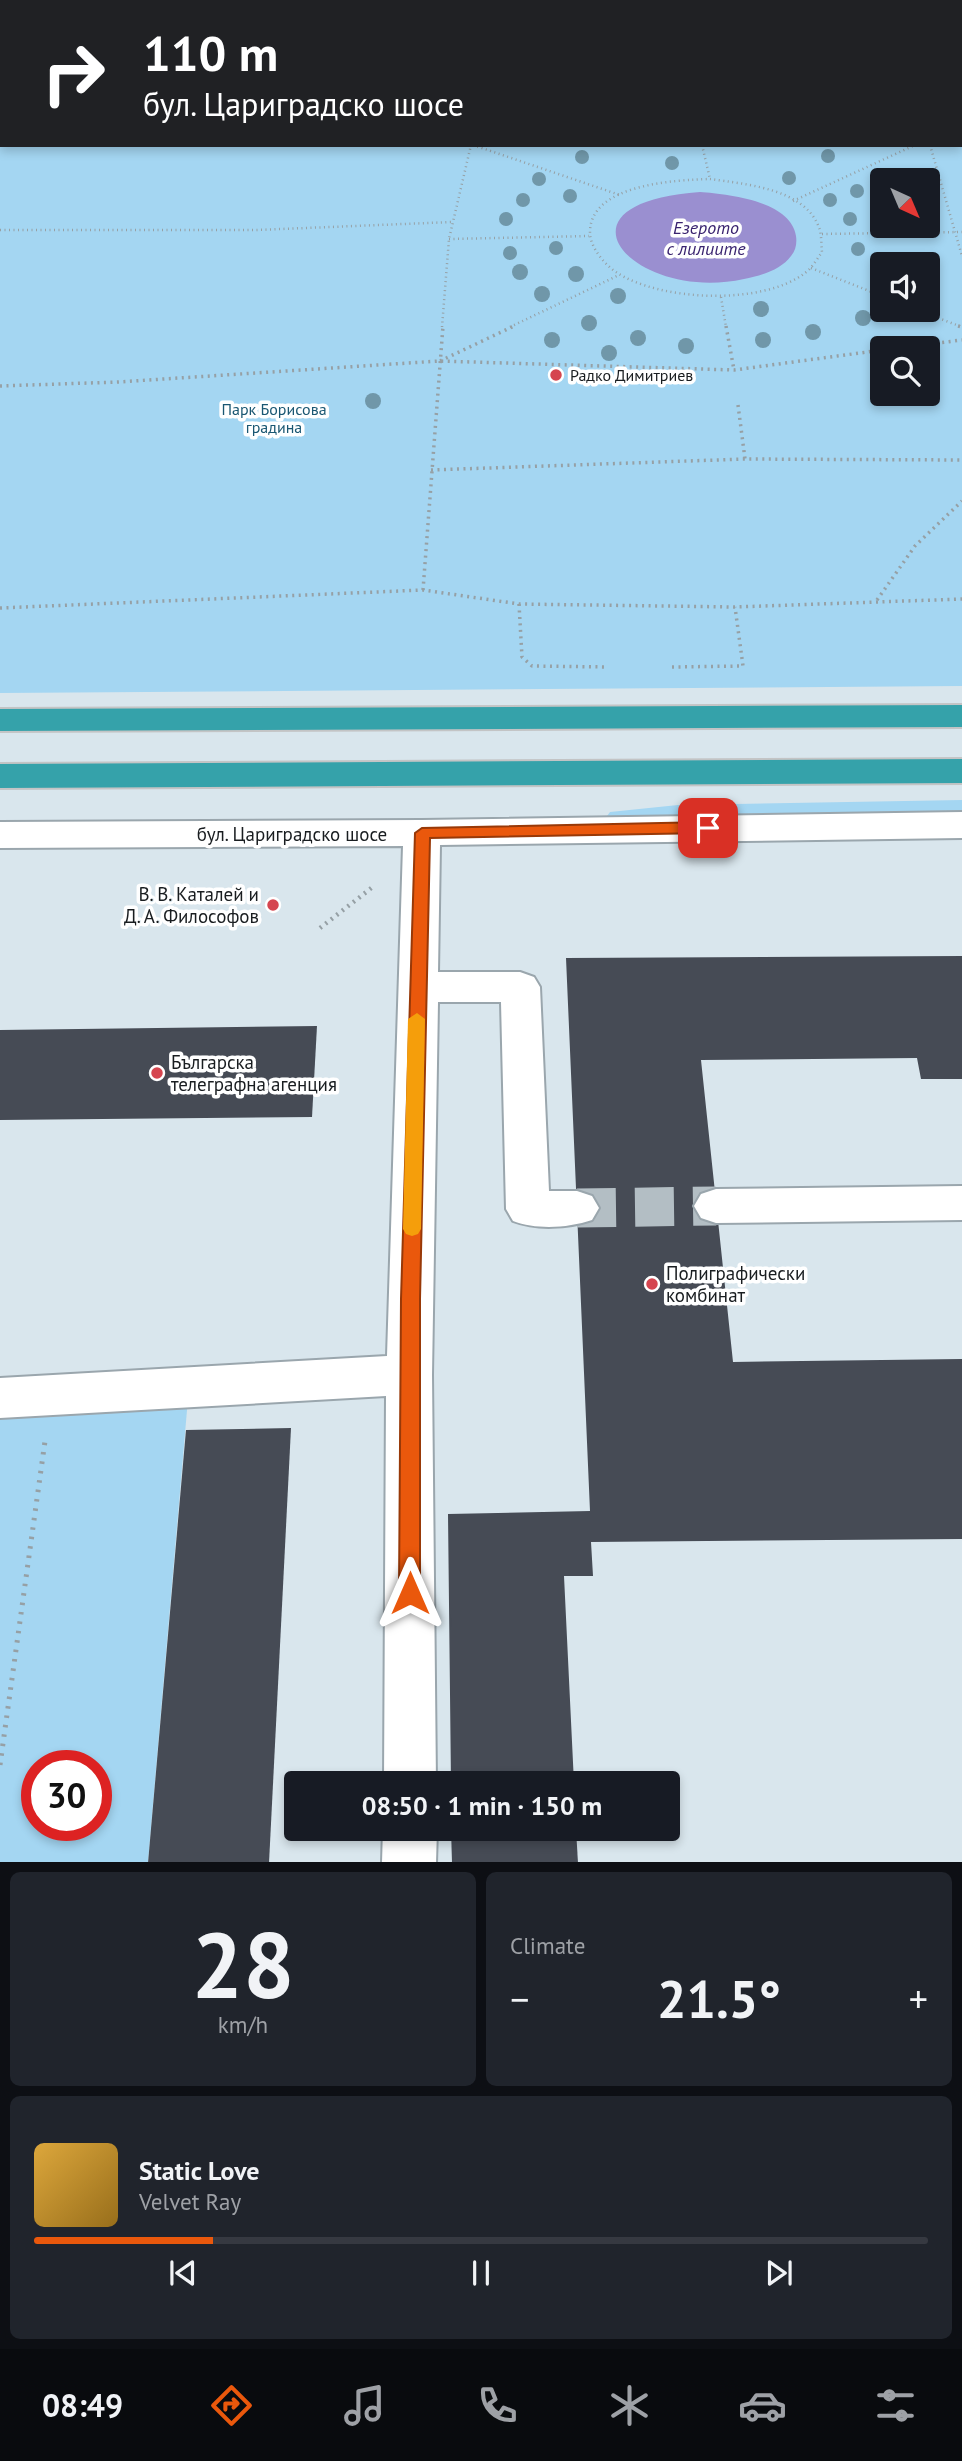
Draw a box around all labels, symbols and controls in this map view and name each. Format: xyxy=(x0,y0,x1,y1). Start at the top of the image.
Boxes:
text: 110 m xyxy=(143,21,278,85)
icon: right xyxy=(28,28,119,119)
text: бул. Цариградско шосе xyxy=(143,83,464,125)
north arrow xyxy=(870,168,940,238)
map controls xyxy=(870,168,940,406)
water label: Езерото с лилиите xyxy=(666,216,746,260)
button: sound xyxy=(870,252,940,322)
button: search xyxy=(870,336,940,406)
place label: Радко Димитриев xyxy=(570,365,693,385)
marker: Радко Димитриев xyxy=(548,367,564,383)
park label: Парк Борисова градина xyxy=(221,399,327,437)
pin xyxy=(678,798,738,858)
icon: arrive xyxy=(689,809,727,847)
street label: бул. Цариградско шосе xyxy=(197,822,387,846)
place label: В. В. Каталей и Д. А. Философов xyxy=(124,882,259,928)
marker: В. В. Каталей и Д. А. Философов xyxy=(265,897,281,913)
place label: Българска телеграфна агенция xyxy=(171,1050,337,1096)
marker: Българска телеграфна агенция xyxy=(149,1065,165,1081)
place label: Полиграфически комбинат xyxy=(666,1261,805,1307)
marker: Полиграфически комбинат xyxy=(644,1276,660,1292)
position arrow xyxy=(373,1556,447,1630)
speed limit sign: 30 xyxy=(21,1750,112,1841)
text: 08:50 · 1 min · 150 m xyxy=(362,1789,602,1822)
text: 28 xyxy=(191,1905,295,2023)
text: Climate xyxy=(510,1931,585,1960)
text: 21.5° xyxy=(657,1965,781,2032)
text: − xyxy=(510,1974,529,2023)
text: + xyxy=(909,1974,928,2023)
text: km/h xyxy=(218,2010,268,2039)
text: Static Love xyxy=(139,2154,260,2187)
text: Velvet Ray xyxy=(139,2187,241,2216)
icon: previous xyxy=(164,2254,202,2292)
icon: pause xyxy=(462,2254,500,2292)
icon: next xyxy=(760,2254,798,2292)
icon: directions xyxy=(207,2381,256,2430)
icon: music xyxy=(340,2381,389,2430)
icon: phone xyxy=(473,2381,522,2430)
icon: climate xyxy=(605,2381,654,2430)
icon: car xyxy=(738,2381,787,2430)
icon: filters xyxy=(871,2381,920,2430)
text: 08:49 xyxy=(42,2384,123,2426)

